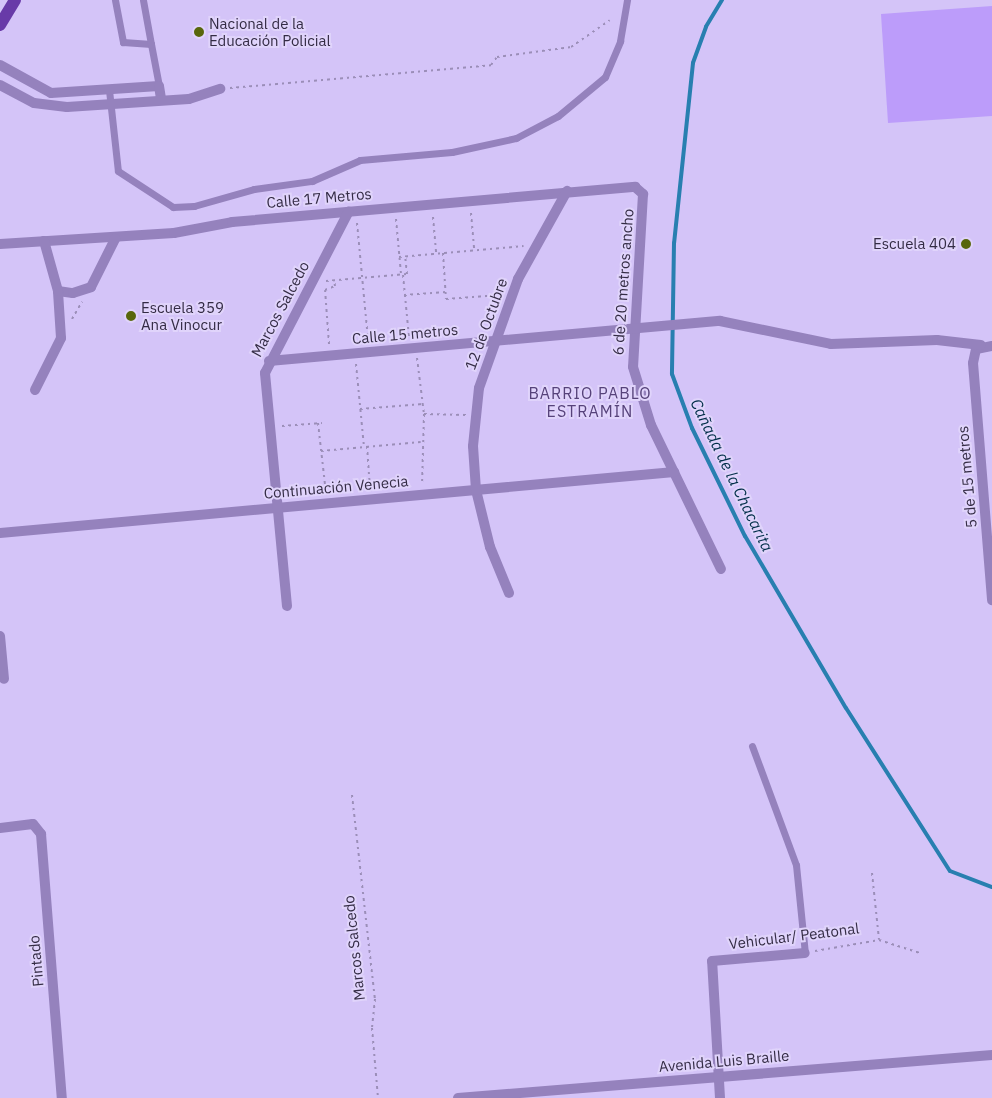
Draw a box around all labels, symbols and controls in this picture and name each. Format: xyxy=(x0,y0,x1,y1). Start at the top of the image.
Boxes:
place label: Nacional de la Educación Policial xyxy=(209,14,331,49)
marker: Nacional de la Educación Policial xyxy=(193,26,205,38)
street label: Calle 17 Metros xyxy=(266,184,372,212)
street label: 6 de 20 metros ancho xyxy=(609,208,637,356)
place label: Escuela 404 xyxy=(873,235,956,253)
marker: Escuela 404 xyxy=(960,238,972,250)
street label: Marcos Salcedo xyxy=(247,258,313,360)
street label: 12 de Octubre xyxy=(461,276,511,372)
place label: Escuela 359 Ana Vinocur xyxy=(141,298,224,333)
marker: Escuela 359 Ana Vinocur xyxy=(125,310,137,322)
street label: Calle 15 metros xyxy=(351,320,459,348)
district label: BARRIO PABLO ESTRAMÍN xyxy=(527,383,653,421)
water label: Cañada de la Chacarita xyxy=(687,395,777,555)
street label: 5 de 15 metros xyxy=(954,425,980,529)
street label: Continuación Venecia xyxy=(263,472,409,502)
street label: Marcos Salcedo xyxy=(340,894,368,1002)
street label: Vehicular/ Peatonal xyxy=(728,919,860,953)
street label: Pintado xyxy=(25,934,47,988)
street label: Avenida Luis Braille xyxy=(658,1046,790,1076)

